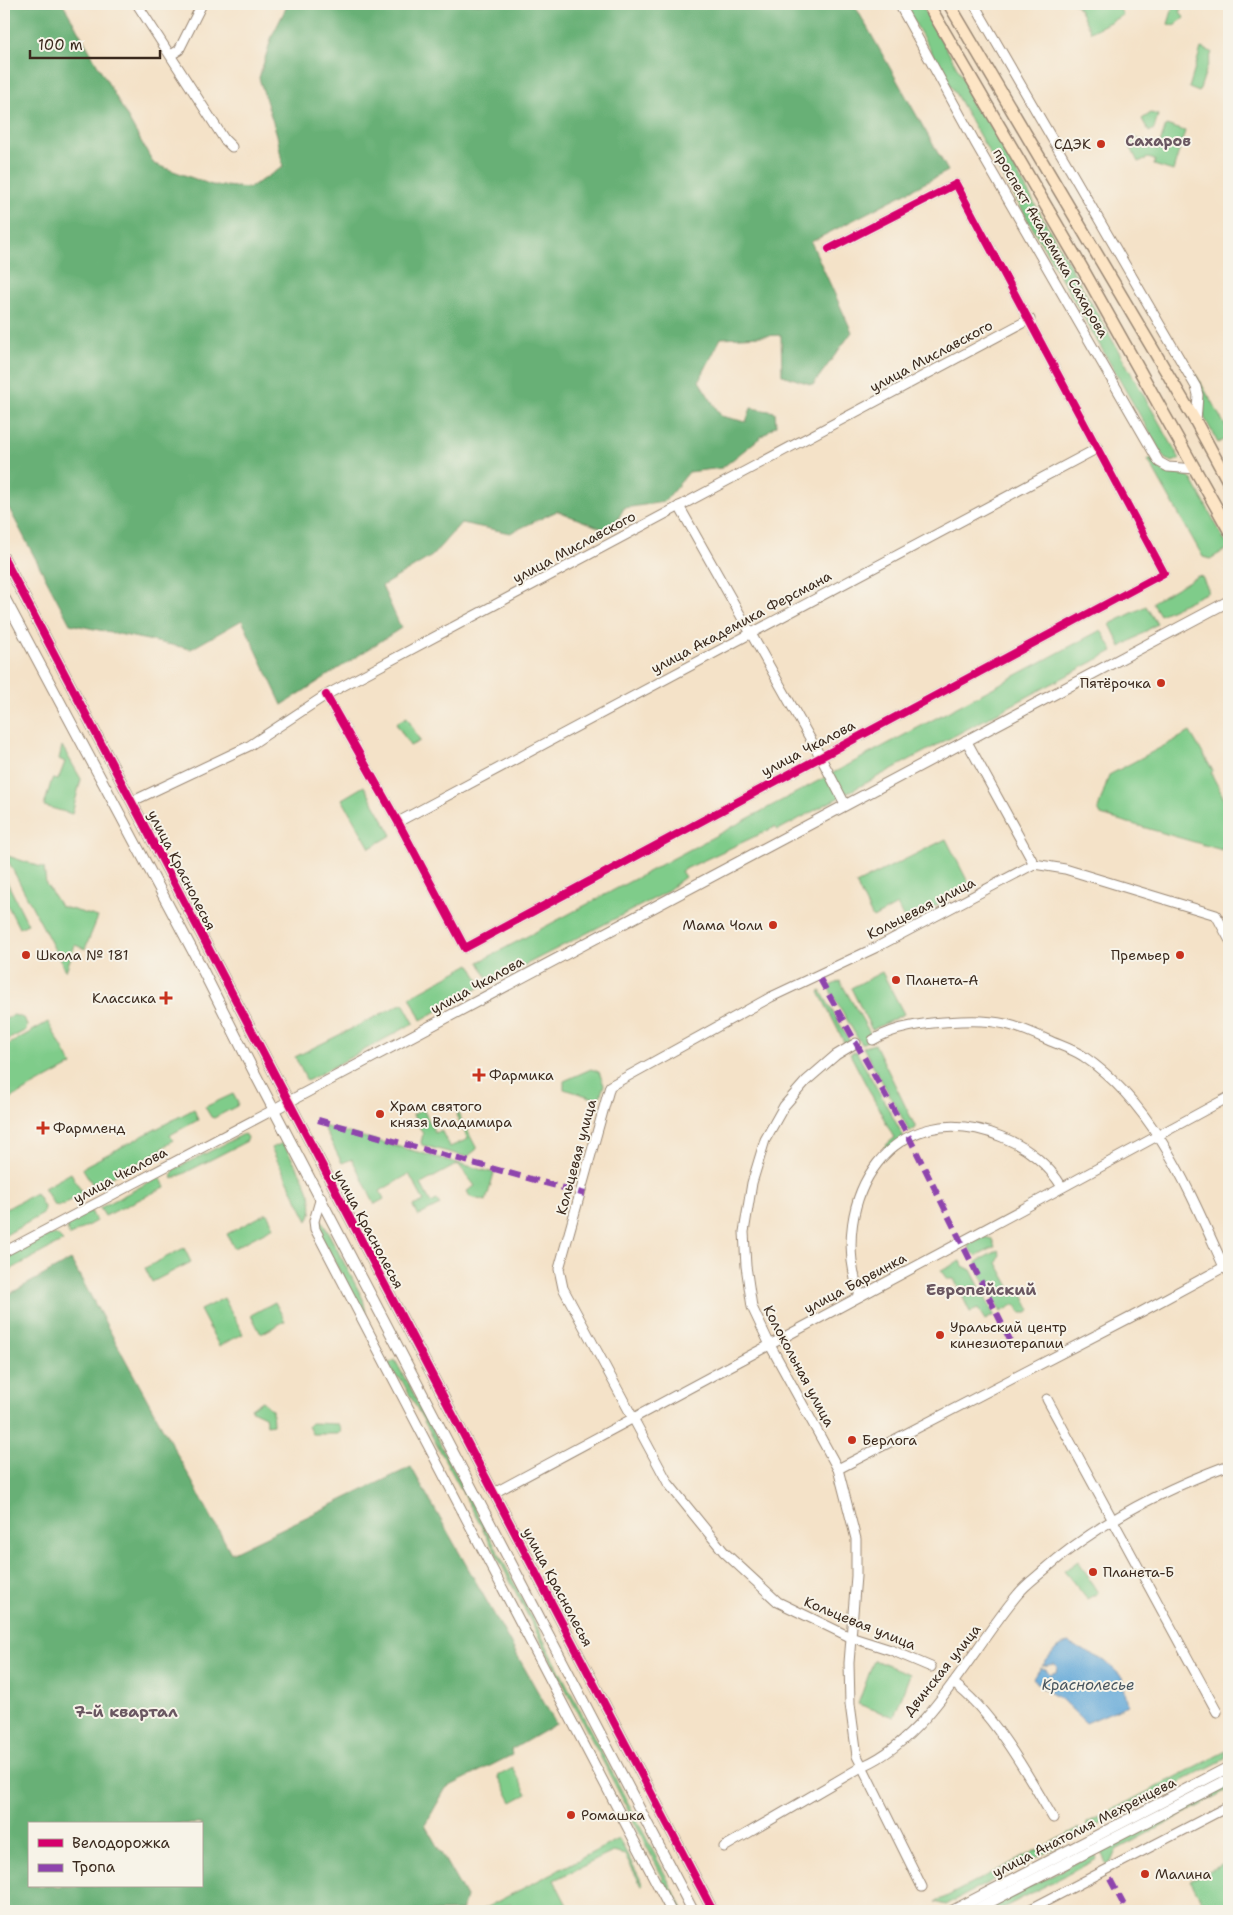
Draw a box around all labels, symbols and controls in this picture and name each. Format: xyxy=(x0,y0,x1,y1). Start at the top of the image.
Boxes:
scale bar xyxy=(30,28,160,60)
text: 100 m xyxy=(38,35,83,55)
district label: Сахаров xyxy=(1125,131,1191,151)
place label: СДЭК xyxy=(1054,135,1091,153)
marker: СДЭК xyxy=(1095,138,1107,150)
street label: проспект Академика Сахарова xyxy=(989,145,1113,341)
street label: улица Миславского xyxy=(866,316,996,396)
street label: улица Миславского xyxy=(509,507,639,587)
street label: улица Академика Ферсмана xyxy=(648,566,835,677)
place label: Пятёрочка xyxy=(1080,674,1151,692)
marker: Пятёрочка xyxy=(1155,677,1167,689)
street label: улица Чкалова xyxy=(758,716,858,780)
street label: улица Краснолесья xyxy=(144,807,220,933)
street label: Кольцевая улица xyxy=(864,873,978,943)
place label: Мама Чоли xyxy=(683,916,763,934)
marker: Мама Чоли xyxy=(767,919,779,931)
place label: Школа № 181 xyxy=(36,946,129,964)
place label: Премьер xyxy=(1111,946,1170,964)
marker: Школа № 181 xyxy=(20,949,32,961)
marker: Премьер xyxy=(1174,949,1186,961)
street label: улица Чкалова xyxy=(427,952,527,1018)
place label: Планета-А xyxy=(906,971,978,989)
marker: Планета-А xyxy=(890,974,902,986)
place label: Классика xyxy=(92,989,156,1007)
marker: Классика xyxy=(160,992,172,1004)
place label: Фармика xyxy=(489,1066,554,1084)
marker: Фармика xyxy=(473,1069,485,1081)
place label: Храм святого князя Владимира xyxy=(390,1097,512,1131)
street label: Кольцевая улица xyxy=(552,1097,600,1217)
marker: Храм святого князя Владимира xyxy=(374,1108,386,1120)
place label: Фармленд xyxy=(53,1119,126,1137)
marker: Фармленд xyxy=(37,1122,49,1134)
street label: улица Чкалова xyxy=(70,1143,170,1207)
street label: улица Краснолесья xyxy=(330,1166,408,1292)
street label: улица Барвинка xyxy=(801,1248,910,1318)
district label: Европейский xyxy=(926,1279,1036,1300)
street label: Колокольная улица xyxy=(759,1302,839,1430)
place label: Уральский центр кинезиотерапии xyxy=(950,1318,1067,1352)
marker: Уральский центр кинезиотерапии xyxy=(934,1329,946,1341)
place label: Берлога xyxy=(862,1431,917,1449)
marker: Берлога xyxy=(846,1434,858,1446)
street label: улица Краснолесья xyxy=(519,1524,597,1650)
place label: Планета-Б xyxy=(1103,1563,1174,1581)
marker: Планета-Б xyxy=(1087,1566,1099,1578)
street label: Кольцевая улица xyxy=(802,1592,919,1654)
street label: Двинская улица xyxy=(900,1620,985,1719)
water label: Краснолесье xyxy=(1042,1675,1134,1695)
district label: 7-й квартал xyxy=(74,1701,178,1722)
street label: улица Анатолия Мехренцева xyxy=(989,1773,1179,1881)
place label: Ромашка xyxy=(581,1806,645,1824)
marker: Ромашка xyxy=(565,1809,577,1821)
legend xyxy=(28,1822,202,1888)
text: Велодорожка xyxy=(72,1833,171,1853)
text: Тропа xyxy=(72,1857,116,1877)
place label: Малина xyxy=(1155,1865,1212,1883)
marker: Малина xyxy=(1139,1868,1151,1880)

